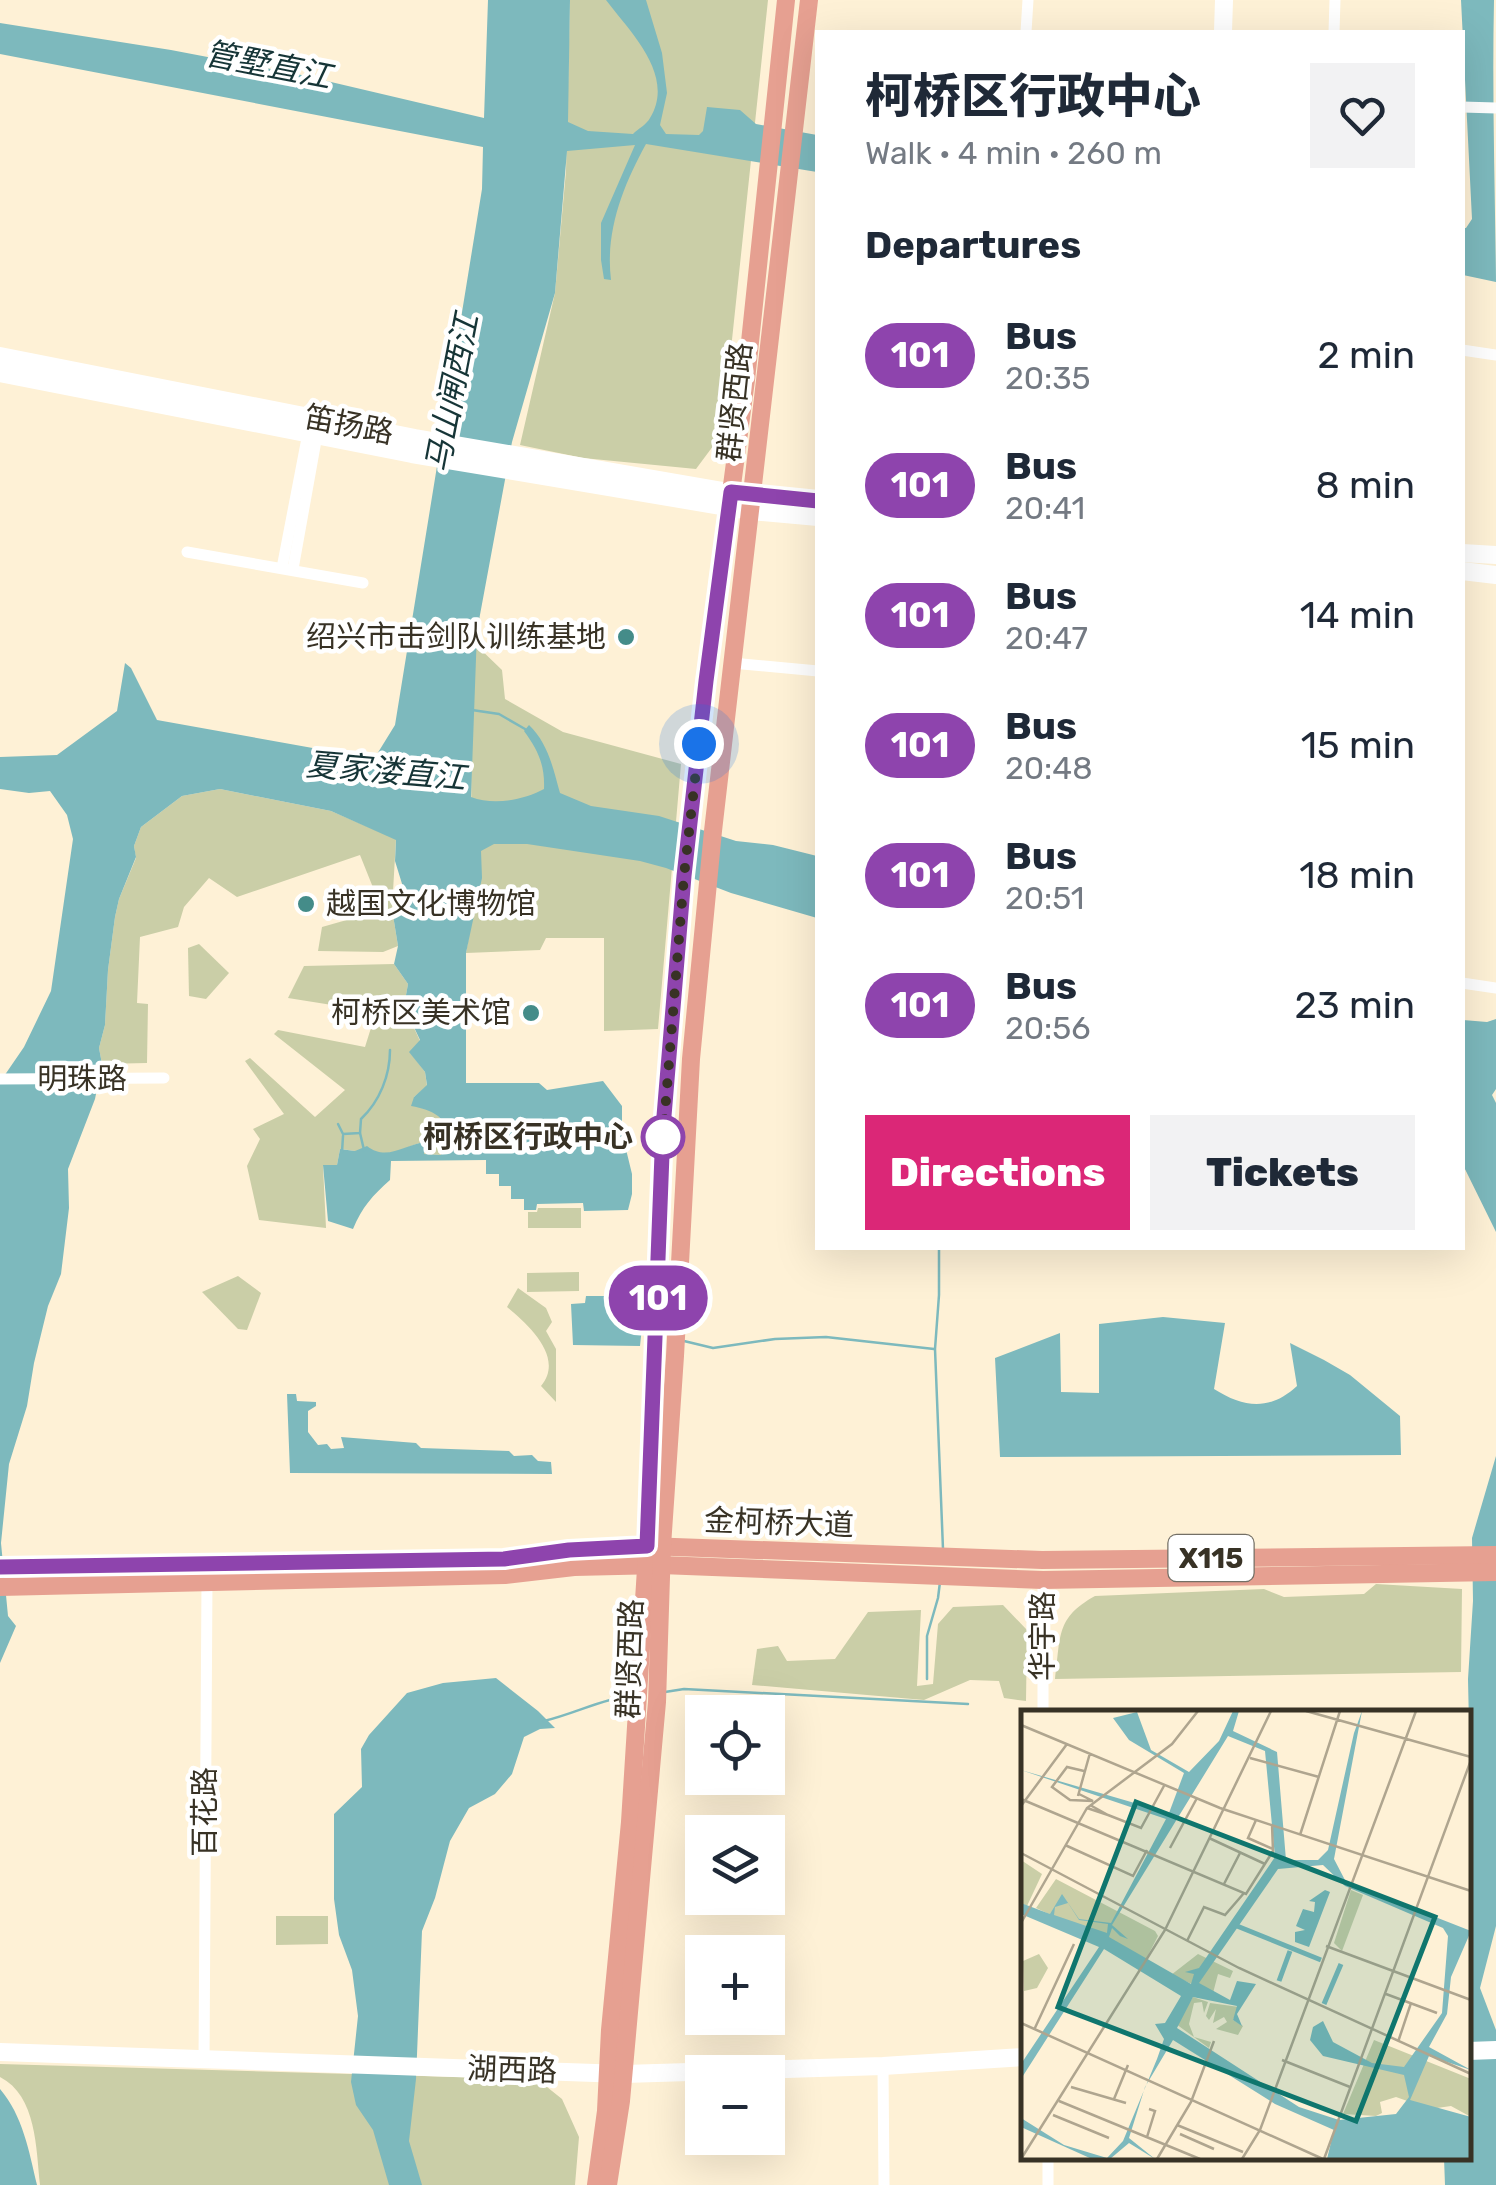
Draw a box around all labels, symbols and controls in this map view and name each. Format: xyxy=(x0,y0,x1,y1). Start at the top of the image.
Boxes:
water label: 管墅直江 xyxy=(202,34,337,96)
button: heart xyxy=(1310,63,1415,168)
text: 柯桥区行政中心 xyxy=(865,68,1201,125)
text: Walk · 4 min · 260 m xyxy=(865,134,1162,172)
text: Departures xyxy=(865,222,1081,268)
water label: 马山闸西江 xyxy=(418,308,486,475)
text: Bus xyxy=(1005,313,1077,359)
text: 2 min xyxy=(1317,332,1415,378)
text: 101 xyxy=(891,334,949,376)
street label: 群贤西路 xyxy=(711,340,759,464)
text: 20:35 xyxy=(1005,359,1091,397)
street label: 笛扬路 xyxy=(301,399,397,451)
text: Bus xyxy=(1005,443,1077,489)
text: 8 min xyxy=(1316,462,1415,508)
text: 101 xyxy=(891,464,949,506)
text: 20:41 xyxy=(1005,489,1085,527)
text: Bus xyxy=(1005,573,1077,619)
text: 14 min xyxy=(1300,592,1415,638)
text: 101 xyxy=(891,594,949,636)
place label: 绍兴市击剑队训练基地 xyxy=(306,619,606,655)
text: 20:47 xyxy=(1005,619,1088,657)
marker: 绍兴市击剑队训练基地 xyxy=(615,626,637,648)
text: Bus xyxy=(1005,703,1077,749)
your location xyxy=(674,719,724,769)
text: 15 min xyxy=(1301,722,1415,768)
text: 101 xyxy=(891,724,949,766)
water label: 夏家溇直江 xyxy=(305,745,470,797)
text: 20:48 xyxy=(1005,749,1093,787)
text: Bus xyxy=(1005,833,1077,879)
text: 18 min xyxy=(1299,852,1415,898)
text: 101 xyxy=(891,854,949,896)
text: 20:51 xyxy=(1005,879,1085,917)
place label: 越国文化博物馆 xyxy=(326,886,536,922)
marker: 越国文化博物馆 xyxy=(295,893,317,915)
text: Bus xyxy=(1005,963,1077,1009)
text: 23 min xyxy=(1295,982,1415,1028)
text: 101 xyxy=(891,984,949,1026)
place label: 柯桥区美术馆 xyxy=(331,995,511,1031)
marker: 柯桥区美术馆 xyxy=(520,1002,542,1024)
text: 20:56 xyxy=(1005,1009,1091,1047)
street label: 明珠路 xyxy=(37,1061,127,1097)
button: Directions xyxy=(865,1115,1130,1230)
button: Tickets xyxy=(1150,1115,1415,1230)
marker: 柯桥区行政中心 xyxy=(642,1116,684,1158)
place label: 柯桥区行政中心 xyxy=(423,1119,633,1155)
line badge: 101 xyxy=(600,1266,716,1330)
text: 101 xyxy=(629,1277,687,1319)
street label: 金柯桥大道 xyxy=(703,1502,855,1544)
road number: X115 xyxy=(1168,1535,1254,1581)
street label: 华宇路 xyxy=(1025,1591,1061,1681)
street label: 群贤西路 xyxy=(610,1598,650,1720)
map controls xyxy=(685,1695,785,2155)
button: locate xyxy=(685,1695,785,1795)
inset map xyxy=(1021,1710,1471,2160)
street label: 百花路 xyxy=(187,1767,223,1857)
button: layers xyxy=(685,1815,785,1915)
button: + xyxy=(685,1935,785,2035)
street label: 湖西路 xyxy=(466,2050,558,2090)
button: − xyxy=(685,2055,785,2155)

